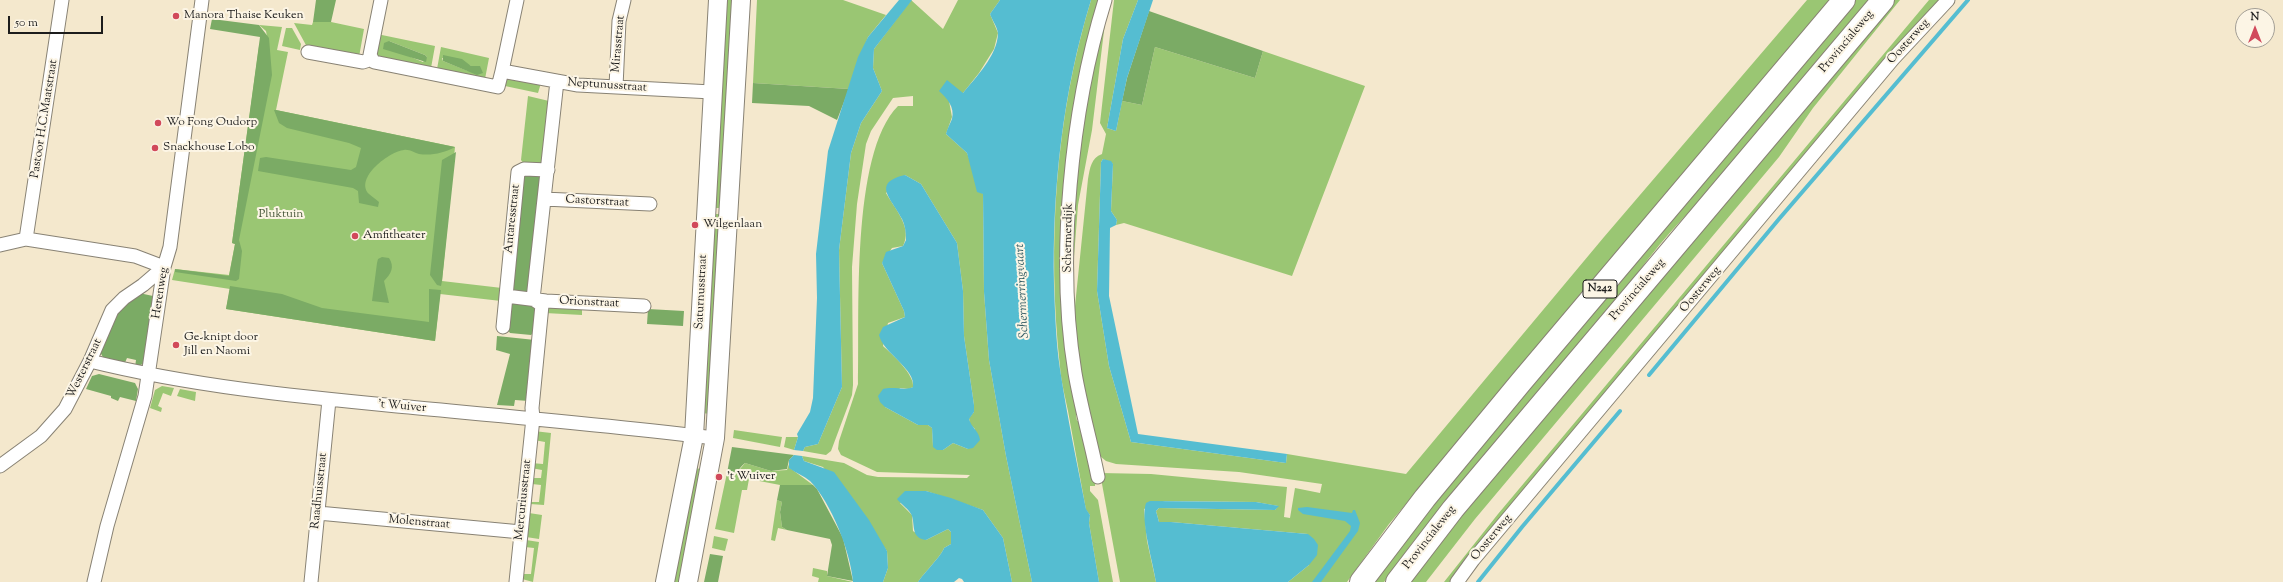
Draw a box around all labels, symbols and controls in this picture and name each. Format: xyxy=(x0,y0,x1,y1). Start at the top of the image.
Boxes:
scale bar xyxy=(10,8,105,34)
street label: Provincialeweg xyxy=(1817,8,1877,76)
north arrow xyxy=(2235,8,2275,48)
place label: Manora Thaise Keuken xyxy=(184,9,304,23)
text: N xyxy=(2251,9,2259,25)
marker: Manora Thaise Keuken xyxy=(171,11,181,21)
text: 50 m xyxy=(15,14,38,32)
street label: Mirasstraat xyxy=(609,15,629,73)
street label: Oosterweg xyxy=(1885,16,1933,68)
street label: Pastoor H.C.Maatstraat xyxy=(29,59,61,179)
street label: Neptunusstraat xyxy=(567,76,647,96)
place label: Wo Fong Oudorp xyxy=(166,116,257,130)
marker: Wo Fong Oudorp xyxy=(153,118,163,128)
place label: Snackhouse Lobo xyxy=(163,141,255,155)
marker: Snackhouse Lobo xyxy=(150,143,160,153)
street label: Antaresstraat xyxy=(502,184,524,254)
street label: Castorstraat xyxy=(565,193,629,211)
street label: Schermerdijk xyxy=(1061,203,1077,273)
park label: Pluktuin xyxy=(259,208,303,222)
place label: Wilgenlaan xyxy=(703,218,762,232)
marker: Wilgenlaan xyxy=(690,220,700,230)
place label: Amfitheater xyxy=(363,229,425,243)
marker: Amfitheater xyxy=(350,231,360,241)
water label: Schermerringvaart xyxy=(1013,243,1033,339)
street label: Saturnusstraat xyxy=(693,254,711,330)
street label: Provincialeweg xyxy=(1607,256,1669,324)
street label: Oosterweg xyxy=(1678,264,1724,316)
street label: Herenweg xyxy=(150,266,172,320)
road number: N242 xyxy=(1583,280,1617,298)
street label: Orionstraat xyxy=(559,294,619,312)
place label: Ge-knipt door Jill en Naomi xyxy=(184,331,258,359)
street label: Westerstraat xyxy=(64,337,106,401)
marker: Ge-knipt door Jill en Naomi xyxy=(171,340,181,350)
street label: 't Wuiver xyxy=(377,398,427,416)
street label: Raadhuisstraat xyxy=(309,452,331,530)
street label: Mercuriusstraat xyxy=(513,459,535,541)
place label: 't Wuiver xyxy=(727,470,775,484)
marker: 't Wuiver xyxy=(714,472,724,482)
street label: Provincialeweg xyxy=(1401,503,1459,573)
street label: Oosterweg xyxy=(1469,512,1515,564)
street label: Molenstraat xyxy=(388,513,450,533)

